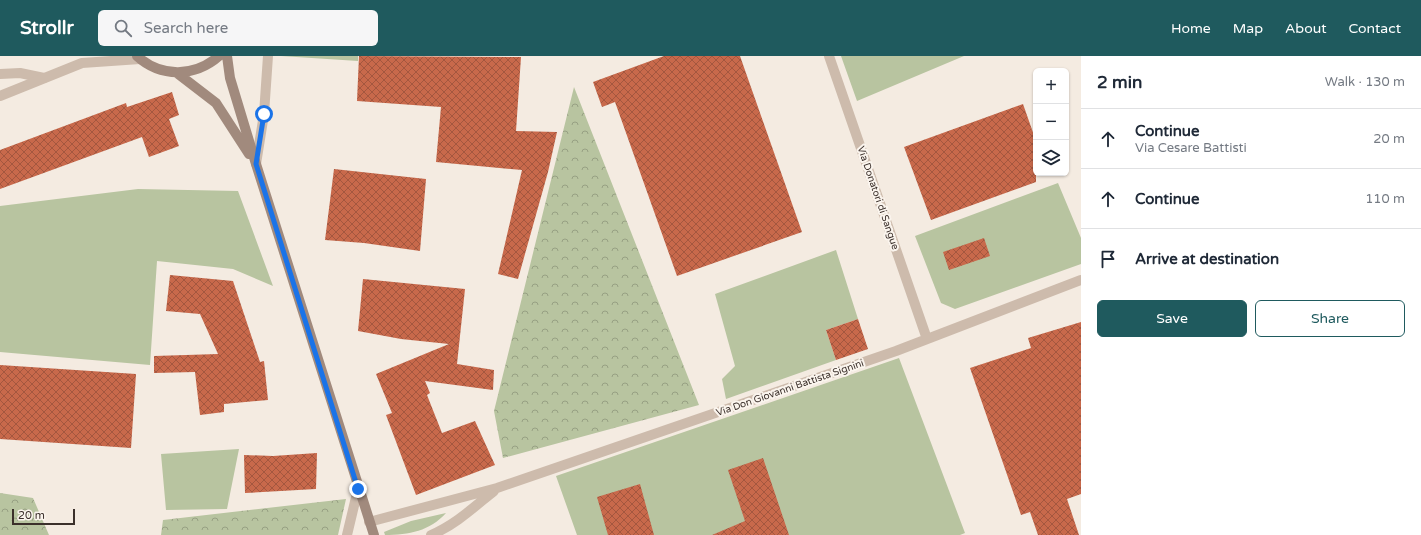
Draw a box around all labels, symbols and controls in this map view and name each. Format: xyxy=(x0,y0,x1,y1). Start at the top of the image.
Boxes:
search box xyxy=(98,10,378,46)
text: Strollr xyxy=(20,17,74,39)
icon: search xyxy=(112,17,134,39)
text: Search here xyxy=(144,19,228,37)
text: Home xyxy=(1171,20,1211,37)
text: Map xyxy=(1233,20,1263,37)
text: About xyxy=(1285,20,1327,37)
text: Contact xyxy=(1349,20,1401,37)
map controls xyxy=(1033,68,1069,176)
button: + xyxy=(1033,68,1069,104)
text: 2 min xyxy=(1097,72,1142,93)
text: Walk · 130 m xyxy=(1325,74,1405,90)
button: − xyxy=(1033,104,1069,140)
route start xyxy=(255,105,273,123)
text: Continue xyxy=(1135,122,1199,140)
icon: ahead xyxy=(1097,128,1119,150)
text: 20 m xyxy=(1373,131,1405,147)
button: layers xyxy=(1033,140,1069,176)
text: Via Cesare Battisti xyxy=(1135,140,1247,156)
street label: Via Donatori di Sangue xyxy=(855,145,901,252)
icon: ahead xyxy=(1097,188,1119,210)
text: Continue xyxy=(1135,190,1199,208)
text: 110 m xyxy=(1365,191,1405,207)
icon: arrive xyxy=(1097,248,1119,270)
text: Arrive at destination xyxy=(1135,250,1279,268)
button: Save xyxy=(1097,300,1247,337)
button: Share xyxy=(1255,300,1405,337)
street label: Via Don Giovanni Battista Signini xyxy=(715,357,865,419)
route end xyxy=(349,480,367,498)
scale bar xyxy=(12,507,75,526)
text: 20 m xyxy=(18,509,45,522)

